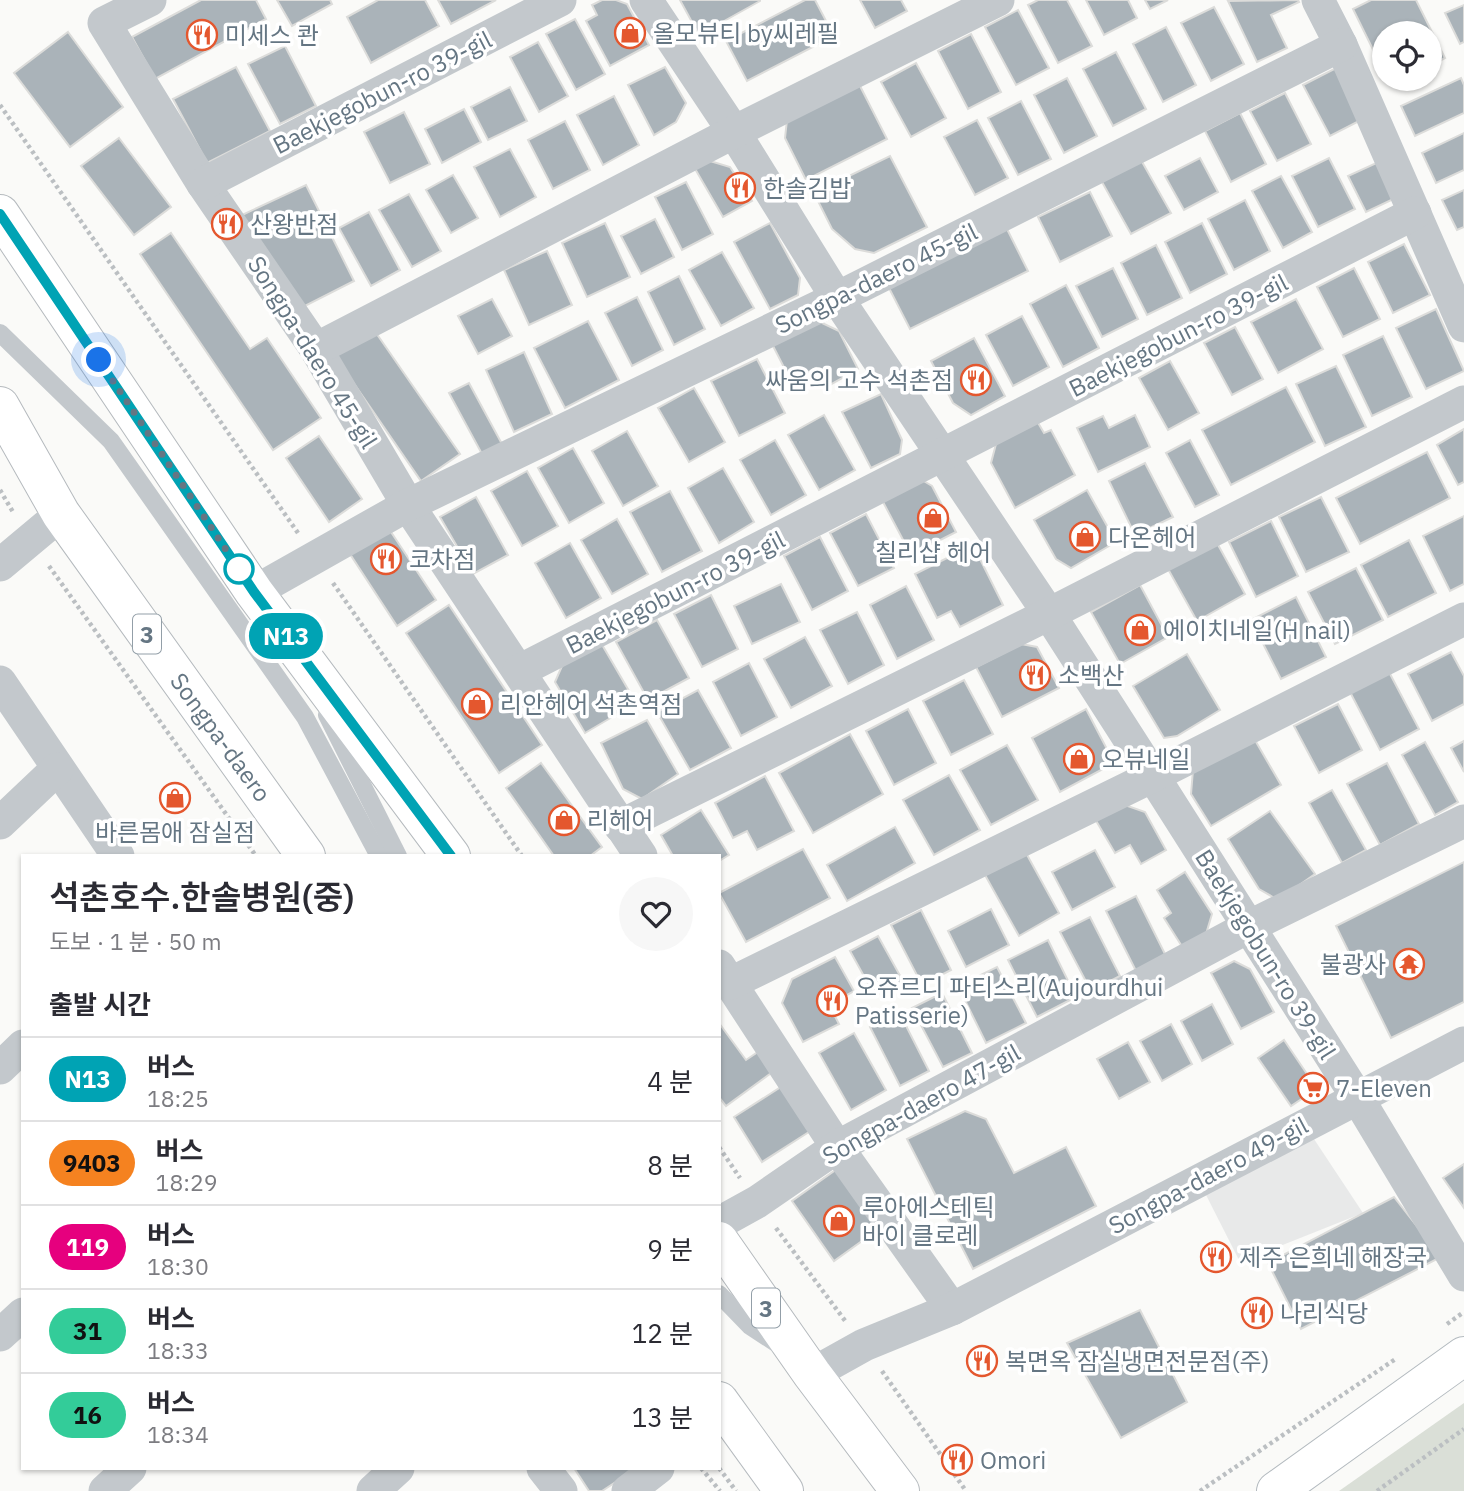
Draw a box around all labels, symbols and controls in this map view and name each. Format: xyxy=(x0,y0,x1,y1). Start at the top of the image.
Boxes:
shop icon: 올모뷰티 by씨레필 xyxy=(613,16,647,50)
place label: 올모뷰티 by씨레필 xyxy=(653,17,839,49)
restaurant icon: 미세스 콴 xyxy=(185,18,219,52)
place label: 미세스 콴 xyxy=(225,19,319,51)
map controls xyxy=(1372,21,1442,91)
button: locate xyxy=(1372,21,1442,91)
street label: Baekjegobun-ro 39-gil xyxy=(267,23,497,161)
restaurant icon: 한솔김밥 xyxy=(723,171,757,205)
place label: 한솔김밥 xyxy=(763,172,851,204)
restaurant icon: 산왕반점 xyxy=(210,207,244,241)
place label: 산왕반점 xyxy=(250,208,338,240)
street label: Songpa-daero 45-gil xyxy=(769,215,983,341)
street label: Songpa-daero 45-gil xyxy=(241,250,385,454)
street label: Baekjegobun-ro 39-gil xyxy=(1063,266,1293,404)
your location xyxy=(81,342,116,377)
restaurant icon: 싸움의 고수 석촌점 xyxy=(959,363,993,397)
place label: 싸움의 고수 석촌점 xyxy=(765,364,953,396)
shop icon: 칠리샵 헤어 xyxy=(916,501,950,535)
shop icon: 다온헤어 xyxy=(1068,520,1102,554)
place label: 다온헤어 xyxy=(1108,521,1196,553)
street label: Baekjegobun-ro 39-gil xyxy=(560,523,790,661)
place label: 칠리샵 헤어 xyxy=(875,536,991,568)
restaurant icon: 코차점 xyxy=(369,542,403,576)
place label: 코차점 xyxy=(409,543,475,575)
unlabelled marker xyxy=(224,554,254,584)
line badge: N13 xyxy=(246,613,326,659)
shop icon: 에이치네일(H nail) xyxy=(1123,613,1157,647)
road number: 3 xyxy=(133,614,161,654)
place label: 에이치네일(H nail) xyxy=(1163,614,1351,646)
text: N13 xyxy=(263,620,309,652)
restaurant icon: 소백산 xyxy=(1018,658,1052,692)
place label: 소백산 xyxy=(1058,659,1124,691)
street label: Songpa-daero xyxy=(163,666,279,808)
shop icon: 리안헤어 석촌역점 xyxy=(460,687,494,721)
place label: 리안헤어 석촌역점 xyxy=(500,688,682,720)
shop icon: 오뷰네일 xyxy=(1062,742,1096,776)
place label: 오뷰네일 xyxy=(1102,743,1190,775)
shop icon: 바른몸애 잠실점 xyxy=(158,781,192,815)
shop icon: 리헤어 xyxy=(547,803,581,837)
place label: 리헤어 xyxy=(587,804,653,836)
place label: 바른몸애 잠실점 xyxy=(95,816,255,848)
street label: Baekjegobun-ro 39-gil xyxy=(1188,843,1344,1065)
text: 석촌호수.한솔병원(중) xyxy=(49,875,354,918)
button: heart xyxy=(619,877,693,951)
text: 도보 · 1 분 · 50 m xyxy=(49,926,222,956)
temple icon: 불광사 xyxy=(1392,947,1426,981)
place label: 불광사 xyxy=(1320,948,1386,980)
place label: 오쥬르디 파티스리(Aujourdhui Patisserie) xyxy=(855,971,1163,1031)
restaurant icon: 오쥬르디 파티스리(Aujourdhui Patisserie) xyxy=(815,984,849,1018)
text: 출발 시간 xyxy=(49,987,151,1021)
street label: Songpa-daero 47-gil xyxy=(816,1036,1026,1172)
text: 버스 xyxy=(147,1049,195,1083)
text: N13 xyxy=(64,1063,111,1095)
text: 4 분 xyxy=(647,1064,693,1098)
supermarket icon: 7-Eleven xyxy=(1296,1071,1330,1105)
place label: 7-Eleven xyxy=(1336,1072,1432,1104)
text: 18:25 xyxy=(147,1083,209,1113)
street label: Songpa-daero 49-gil xyxy=(1103,1109,1313,1241)
text: 버스 xyxy=(156,1133,203,1167)
text: 9403 xyxy=(63,1147,121,1179)
text: 8 분 xyxy=(647,1148,693,1182)
text: 18:29 xyxy=(156,1167,218,1197)
place label: 루아에스테틱 바이 클로레 xyxy=(862,1191,994,1251)
shop icon: 루아에스테틱 바이 클로레 xyxy=(822,1204,856,1238)
text: 버스 xyxy=(147,1217,195,1251)
text: 119 xyxy=(66,1231,109,1263)
text: 9 분 xyxy=(647,1232,693,1266)
restaurant icon: 제주 은희네 해장국 xyxy=(1199,1240,1233,1274)
place label: 제주 은희네 해장국 xyxy=(1239,1241,1427,1273)
text: 18:30 xyxy=(147,1251,209,1281)
road number: 3 xyxy=(752,1288,780,1328)
restaurant icon: 나리식당 xyxy=(1240,1296,1274,1330)
place label: 나리식당 xyxy=(1280,1297,1368,1329)
text: 버스 xyxy=(147,1301,195,1335)
text: 31 xyxy=(73,1315,102,1347)
text: 12 분 xyxy=(632,1316,693,1350)
text: 18:33 xyxy=(147,1335,209,1365)
restaurant icon: 복면옥 잠실냉면전문점(주) xyxy=(965,1344,999,1378)
place label: 복면옥 잠실냉면전문점(주) xyxy=(1005,1345,1270,1377)
text: 버스 xyxy=(147,1385,195,1419)
text: 16 xyxy=(73,1399,102,1431)
text: 13 분 xyxy=(632,1400,693,1434)
text: 18:34 xyxy=(147,1419,209,1449)
restaurant icon: Omori xyxy=(940,1443,974,1477)
place label: Omori xyxy=(980,1444,1046,1476)

